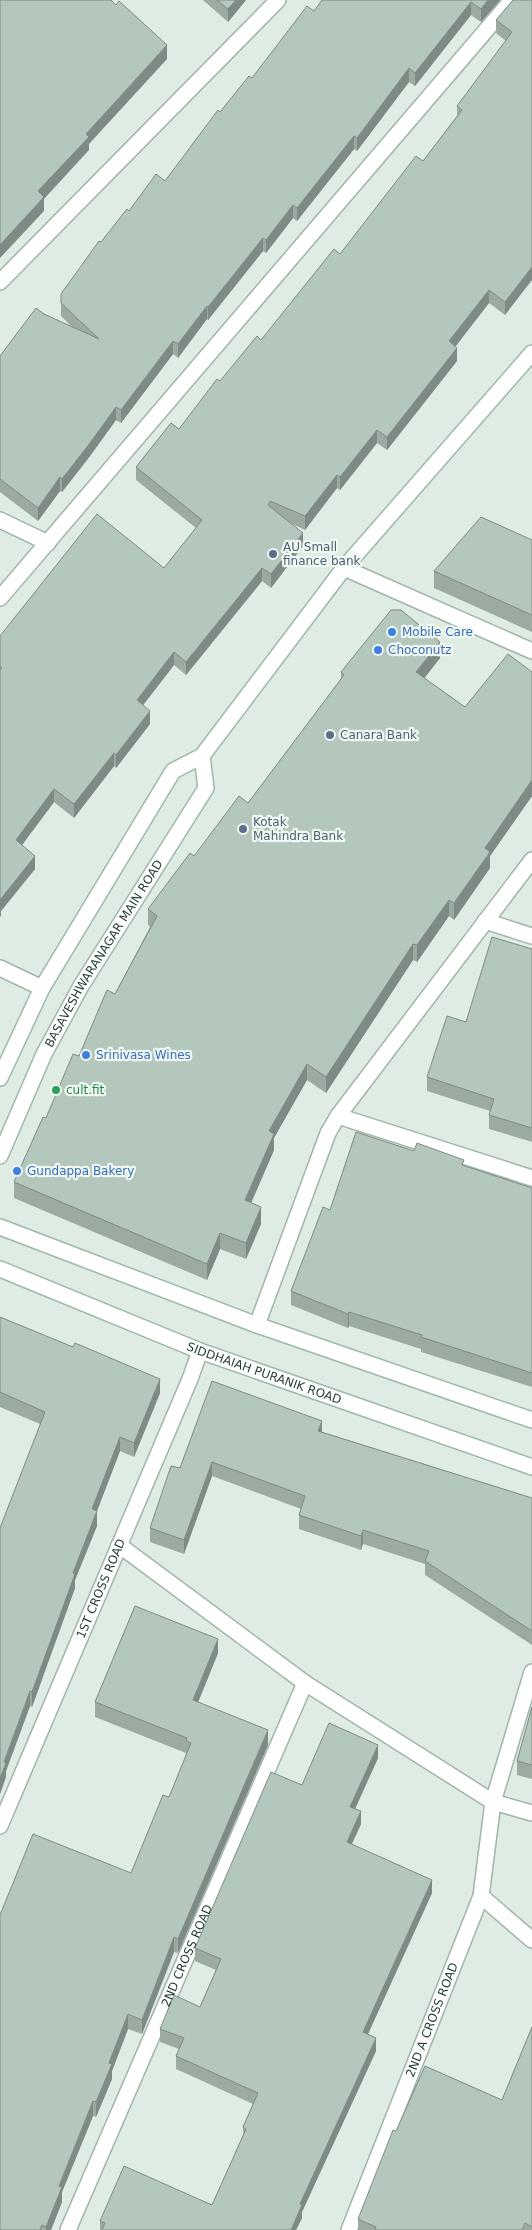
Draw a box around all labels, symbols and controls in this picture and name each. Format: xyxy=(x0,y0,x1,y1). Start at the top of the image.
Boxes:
place label: AU Small finance bank xyxy=(283,540,360,568)
marker: AU Small finance bank xyxy=(267,548,279,560)
place label: Mobile Care xyxy=(402,625,473,639)
marker: Mobile Care xyxy=(386,626,398,638)
place label: Choconutz xyxy=(388,643,451,657)
marker: Choconutz xyxy=(372,644,384,656)
place label: Canara Bank xyxy=(340,728,417,742)
marker: Canara Bank xyxy=(324,729,336,741)
place label: Kotak Mahindra Bank xyxy=(253,815,343,843)
marker: Kotak Mahindra Bank xyxy=(237,823,249,835)
street label: BASAVESHWARANAGAR MAIN ROAD xyxy=(42,857,166,1050)
place label: Srinivasa Wines xyxy=(96,1048,191,1062)
marker: Srinivasa Wines xyxy=(80,1049,92,1061)
place label: cult.fit xyxy=(66,1083,105,1097)
marker: cult.fit xyxy=(50,1084,62,1096)
place label: Gundappa Bakery xyxy=(27,1164,134,1178)
marker: Gundappa Bakery xyxy=(11,1165,23,1177)
street label: SIDDHAIAH PURANIK ROAD xyxy=(185,1339,343,1407)
street label: 1ST CROSS ROAD xyxy=(74,1537,128,1640)
street label: 2ND CROSS ROAD xyxy=(159,1902,215,2009)
street label: 2ND A CROSS ROAD xyxy=(403,1960,461,2079)

